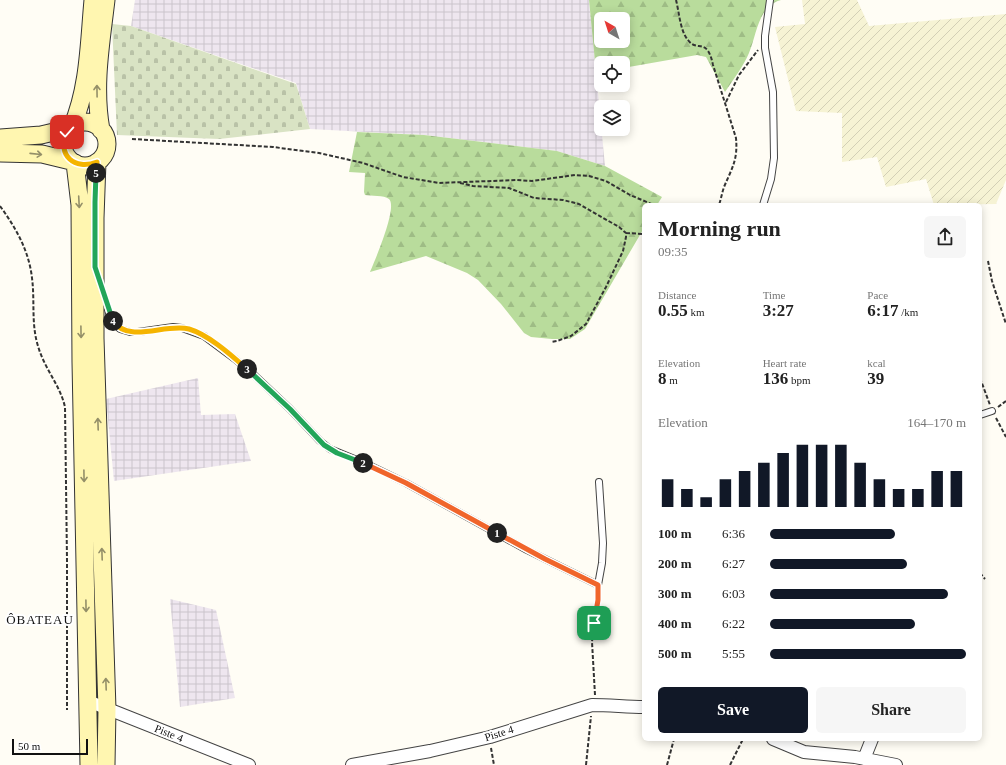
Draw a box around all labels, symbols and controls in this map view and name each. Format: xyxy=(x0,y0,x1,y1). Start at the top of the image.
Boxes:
north arrow xyxy=(594,12,630,48)
map controls xyxy=(594,12,630,136)
button: locate xyxy=(594,56,630,92)
one-way arrow xyxy=(93,85,101,98)
button: layers xyxy=(594,100,630,136)
pin xyxy=(50,115,84,149)
icon: check xyxy=(56,121,78,143)
one-way arrow xyxy=(29,150,42,157)
pin: 5 xyxy=(86,163,106,183)
text: 5 xyxy=(93,167,99,179)
one-way arrow xyxy=(76,195,83,208)
text: Morning run xyxy=(658,216,781,241)
button: share xyxy=(924,216,966,258)
text: 09:35 xyxy=(658,244,688,259)
text: Distance xyxy=(658,289,696,301)
text: Time xyxy=(763,289,785,301)
text: Pace xyxy=(867,289,888,301)
text: 0.55 xyxy=(658,301,688,320)
text: 3:27 xyxy=(763,301,794,320)
text: 6:17 xyxy=(867,301,899,320)
text: km xyxy=(688,306,705,318)
text: /km xyxy=(899,306,918,318)
pin: 4 xyxy=(103,311,123,331)
text: 4 xyxy=(110,315,116,327)
one-way arrow xyxy=(77,325,85,338)
text: Elevation xyxy=(658,357,700,369)
text: Heart rate xyxy=(763,357,806,369)
text: kcal xyxy=(867,357,886,369)
pin: 3 xyxy=(237,359,257,379)
text: 3 xyxy=(244,363,250,375)
text: 8 xyxy=(658,369,667,388)
text: 136 xyxy=(763,369,788,388)
text: 39 xyxy=(867,369,884,388)
text: m xyxy=(667,374,678,386)
text: bpm xyxy=(788,374,810,386)
text: Elevation xyxy=(658,415,708,430)
text: 164–170 m xyxy=(907,415,966,430)
one-way arrow xyxy=(94,418,101,431)
pin: 2 xyxy=(353,453,373,473)
text: 2 xyxy=(360,457,366,469)
one-way arrow xyxy=(80,469,87,482)
pin: 1 xyxy=(487,523,507,543)
text: 100 m xyxy=(658,526,692,541)
text: 6:36 xyxy=(722,526,745,541)
text: 1 xyxy=(494,527,500,539)
one-way arrow xyxy=(98,548,106,561)
text: 200 m xyxy=(658,556,692,571)
text: 6:27 xyxy=(722,556,745,571)
text: 300 m xyxy=(658,586,692,601)
text: 6:03 xyxy=(722,586,745,601)
one-way arrow xyxy=(83,599,90,612)
pin xyxy=(577,606,611,640)
district label: ÔBATEAU xyxy=(6,612,74,627)
icon: arrive xyxy=(583,612,605,634)
text: 400 m xyxy=(658,616,692,631)
text: 6:22 xyxy=(722,616,745,631)
text: 500 m xyxy=(658,646,692,661)
text: 5:55 xyxy=(722,646,745,661)
one-way arrow xyxy=(102,678,110,691)
button: Save xyxy=(658,687,808,733)
button: Share xyxy=(816,687,966,733)
street label: Piste 4 xyxy=(153,722,185,744)
street label: Piste 4 xyxy=(483,723,515,743)
scale bar xyxy=(12,737,88,756)
text: 50 m xyxy=(18,740,40,752)

